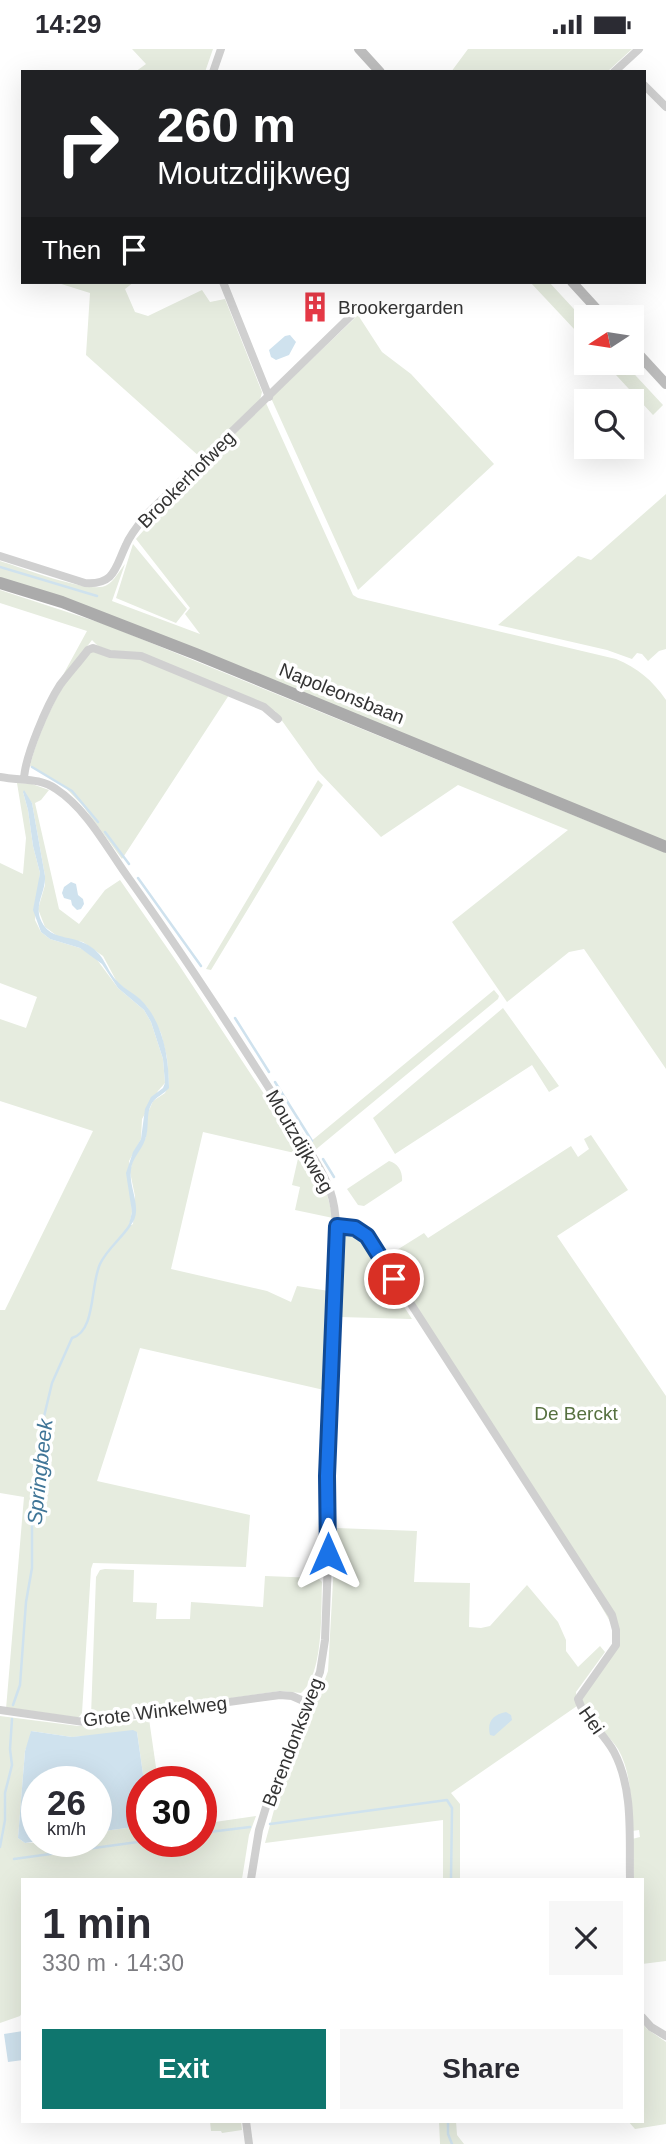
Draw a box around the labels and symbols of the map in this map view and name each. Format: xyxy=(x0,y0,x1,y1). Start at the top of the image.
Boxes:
building icon: Brookergarden xyxy=(298,290,332,324)
place label: Brookergarden xyxy=(338,297,464,318)
north arrow xyxy=(574,305,644,375)
street label: Brookerhofweg xyxy=(134,427,239,532)
street label: Napoleonsbaan xyxy=(276,659,407,728)
street label: Moutzdijkweg xyxy=(262,1086,337,1196)
pin xyxy=(364,1249,424,1309)
park label: De Berckt xyxy=(534,1403,618,1424)
water label: Springbeek xyxy=(23,1416,57,1526)
position arrow xyxy=(291,1517,365,1591)
street label: Berendonksweg xyxy=(258,1675,327,1810)
street label: Grote Winkelweg xyxy=(82,1692,228,1731)
street label: Hei xyxy=(575,1703,608,1738)
speed limit sign: 30 xyxy=(126,1766,217,1857)

